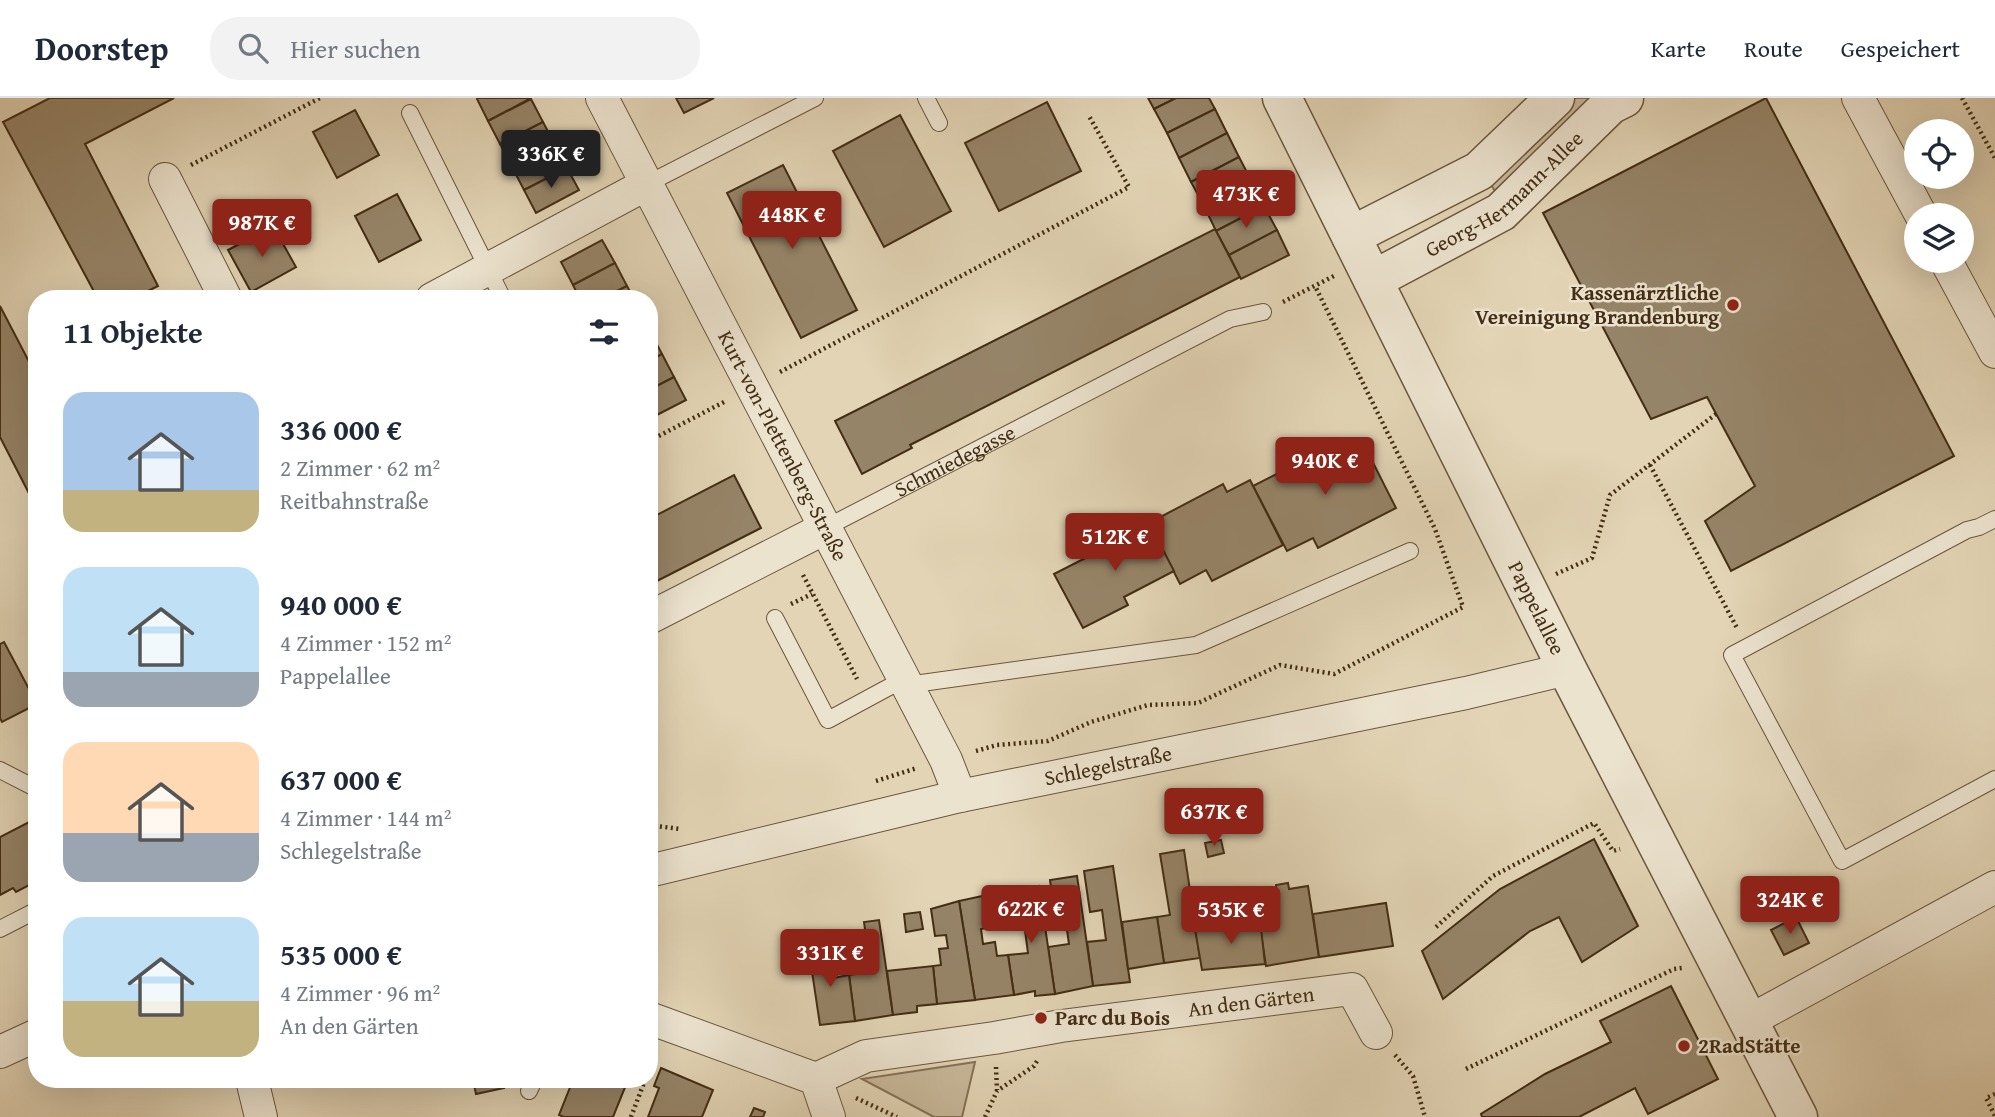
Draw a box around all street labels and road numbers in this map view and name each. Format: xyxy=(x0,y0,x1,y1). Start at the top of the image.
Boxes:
street label: Georg-Hermann-Allee xyxy=(1419,123,1590,265)
street label: Kurt-von-Plettenberg-Straße xyxy=(710,325,856,566)
street label: Schmiedegasse xyxy=(889,416,1021,505)
street label: Pappelallee xyxy=(1501,556,1574,660)
street label: Schlegelstraße xyxy=(1041,737,1175,793)
street label: An den Gärten xyxy=(1186,978,1316,1025)

